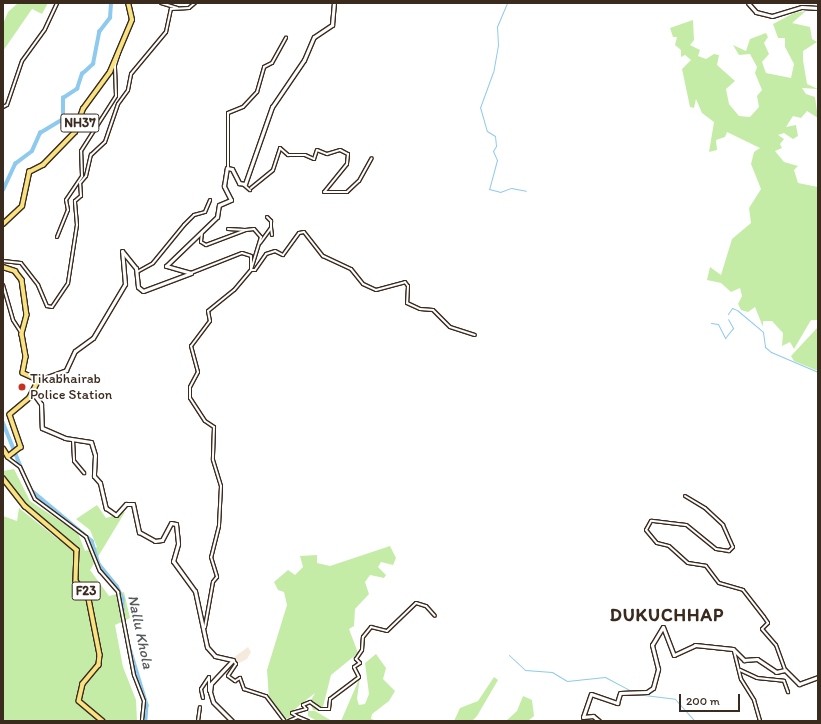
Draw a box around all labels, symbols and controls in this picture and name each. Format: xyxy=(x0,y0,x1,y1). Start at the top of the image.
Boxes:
road number: NH37 xyxy=(60,112,100,134)
place label: Tikabhairab Police Station xyxy=(30,371,113,404)
marker: Tikabhairab Police Station xyxy=(17,382,27,392)
road number: F23 xyxy=(71,580,101,602)
water label: Nallu Khola xyxy=(123,593,157,671)
district label: DUKUCHHAP xyxy=(610,604,724,626)
scale bar xyxy=(681,686,742,712)
text: 200 m xyxy=(686,694,720,708)

